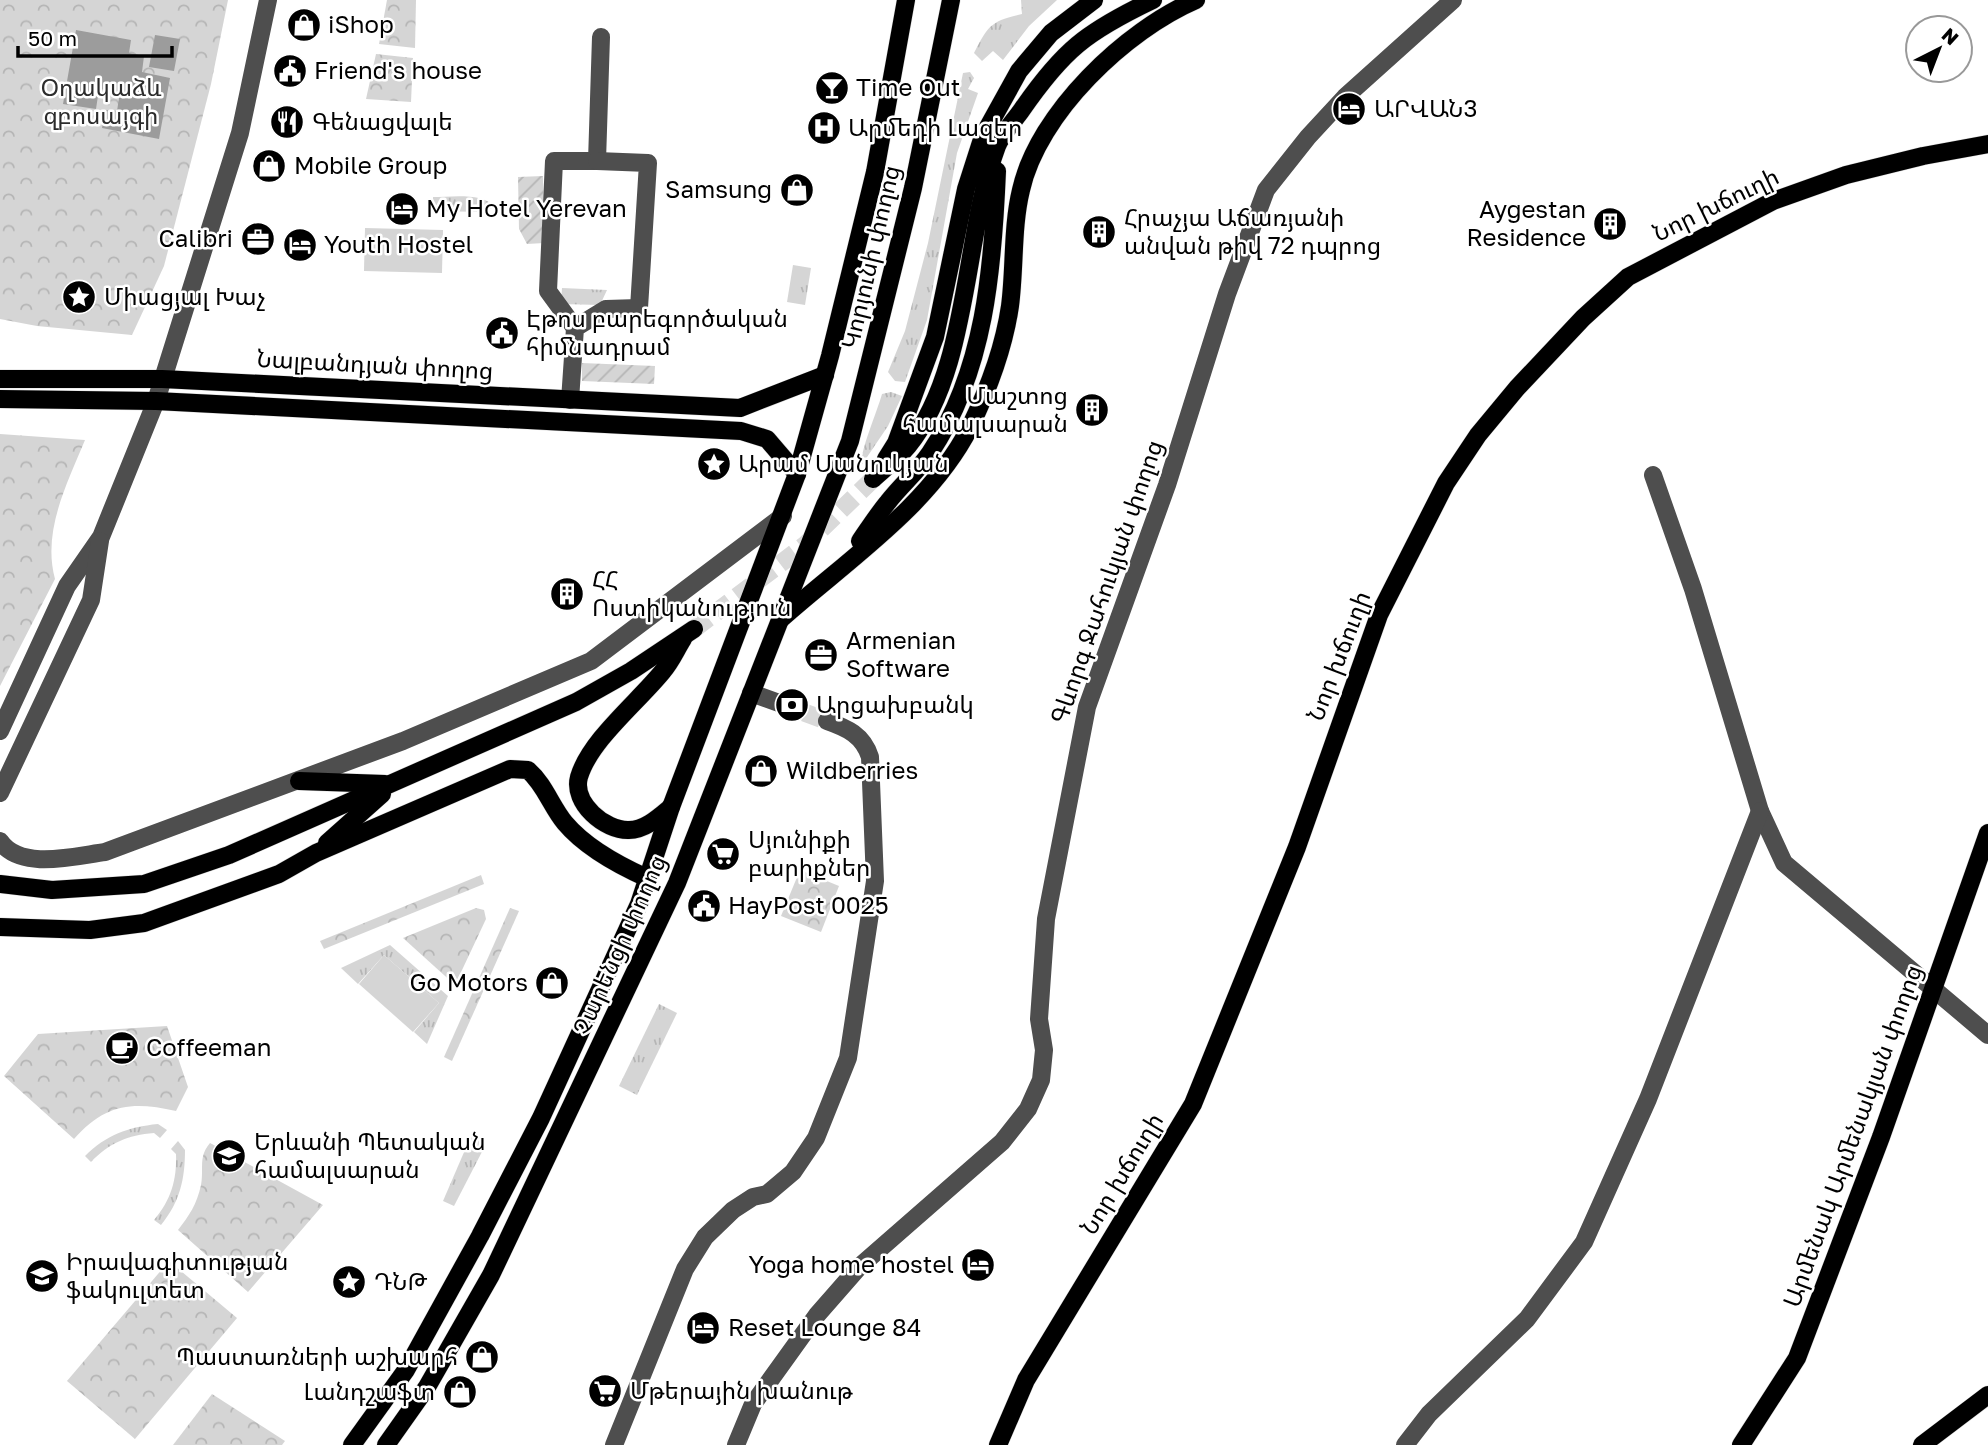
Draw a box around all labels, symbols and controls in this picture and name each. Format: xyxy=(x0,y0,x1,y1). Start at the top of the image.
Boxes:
shop icon: iShop xyxy=(285,6,323,44)
place label: iShop xyxy=(328,9,394,38)
scale bar xyxy=(18,14,172,58)
north arrow xyxy=(1904,14,1974,84)
text: N xyxy=(1938,23,1964,49)
text: 50 m xyxy=(28,25,77,51)
public building icon: Friend's house xyxy=(271,52,309,90)
place label: Friend's house xyxy=(314,55,482,84)
bar icon: Time Out xyxy=(813,69,851,107)
park label: Օղակաձև զբոսայգի xyxy=(41,72,161,130)
place label: Time Out xyxy=(856,72,960,101)
hotel icon: ԱՐՎԱՆ3 xyxy=(1330,90,1368,128)
place label: ԱՐՎԱՆ3 xyxy=(1374,93,1477,122)
restaurant icon: Գենացվալե xyxy=(268,103,306,141)
place label: Գենացվալե xyxy=(312,106,452,136)
hospital icon: Արմեդի Լազեր xyxy=(805,109,843,147)
place label: Արմեդի Լազեր xyxy=(848,112,1022,142)
shop icon: Mobile Group xyxy=(250,147,288,185)
place label: Mobile Group xyxy=(294,150,447,179)
street label: Նոր խճուղի xyxy=(1648,161,1784,248)
street label: Կորյունի փողոց xyxy=(834,162,906,352)
shop icon: Samsung xyxy=(778,171,816,209)
place label: Samsung xyxy=(665,174,772,203)
hotel icon: My Hotel Yerevan xyxy=(383,190,421,228)
place label: My Hotel Yerevan xyxy=(426,193,627,222)
place label: Aygestan Residence xyxy=(1466,194,1586,251)
place label: Հրաչյա Աճառյանի անվան թիվ 72 դպրոց xyxy=(1124,202,1381,260)
building icon: Aygestan Residence xyxy=(1591,205,1629,243)
building icon: Հրաչյա Աճառյանի անվան թիվ 72 դպրոց xyxy=(1080,213,1118,251)
office icon: Calibri xyxy=(239,220,277,258)
place label: Calibri xyxy=(158,223,233,252)
hotel icon: Youth Hostel xyxy=(281,226,319,264)
place label: Youth Hostel xyxy=(324,229,473,258)
place icon: Միացյալ Խաչ xyxy=(60,278,98,316)
place label: Միացյալ Խաչ xyxy=(104,281,265,311)
place label: Էթոս բարեգործական հիմնադրամ xyxy=(526,303,788,361)
public building icon: Էթոս բարեգործական հիմնադրամ xyxy=(483,314,521,352)
street label: Նալբանդյան փողոց xyxy=(256,343,494,385)
place label: Մաշտոց համալսարան xyxy=(902,380,1068,438)
building icon: Մաշտոց համալսարան xyxy=(1073,391,1111,429)
street label: Գևորգ Ջահուկյան փողոց xyxy=(1043,436,1169,728)
place icon: Արամ Մանուկյան xyxy=(695,445,733,483)
place label: Արամ Մանուկյան xyxy=(738,448,949,478)
place label: ՀՀ Ոստիկանություն xyxy=(592,564,791,622)
building icon: ՀՀ Ոստիկանություն xyxy=(548,575,586,613)
street label: Նոր խճուղի xyxy=(1300,586,1377,725)
place label: Armenian Software xyxy=(846,625,956,682)
office icon: Armenian Software xyxy=(802,636,840,674)
bank icon: Արցախբանկ xyxy=(773,686,811,724)
place label: Արցախբանկ xyxy=(816,689,974,719)
shop icon: Wildberries xyxy=(742,752,780,790)
place label: Wildberries xyxy=(786,755,918,784)
place label: Սյունիքի բարիքներ xyxy=(748,824,870,882)
supermarket icon: Սյունիքի բարիքներ xyxy=(704,835,742,873)
street label: Չարենցի փողոց xyxy=(566,850,672,1039)
public building icon: HayPost 0025 xyxy=(685,887,723,925)
place label: HayPost 0025 xyxy=(728,890,889,919)
street label: Արմենակ Արմենակյան փողոց xyxy=(1776,960,1928,1311)
shop icon: Go Motors xyxy=(533,964,571,1002)
place label: Go Motors xyxy=(410,967,528,996)
cafe icon: Coffeeman xyxy=(103,1029,141,1067)
place label: Coffeeman xyxy=(146,1032,271,1061)
street label: Նոր խճուղի xyxy=(1073,1107,1169,1240)
place label: Երևանի Պետական համալսարան xyxy=(254,1126,486,1184)
school or university icon: Երևանի Պետական համալսարան xyxy=(210,1137,248,1175)
place label: Իրավագիտության ֆակուլտետ xyxy=(66,1246,288,1304)
hotel icon: Yoga home hostel xyxy=(959,1246,997,1284)
place label: Yoga home hostel xyxy=(748,1249,954,1278)
school or university icon: Իրավագիտության ֆակուլտետ xyxy=(23,1257,61,1295)
place icon: ԴՆԹ xyxy=(330,1263,368,1301)
place label: ԴՆԹ xyxy=(374,1266,427,1295)
hotel icon: Reset Lounge 84 xyxy=(684,1309,722,1347)
place label: Reset Lounge 84 xyxy=(728,1312,921,1341)
shop icon: Պաստառների աշխարհ xyxy=(463,1338,501,1376)
place label: Պաստառների աշխարհ xyxy=(176,1341,458,1371)
supermarket icon: Մթերային խանութ xyxy=(586,1372,624,1410)
shop icon: Լանդշաֆտ xyxy=(441,1373,479,1411)
place label: Մթերային խանութ xyxy=(630,1375,854,1405)
place label: Լանդշաֆտ xyxy=(304,1376,435,1406)

